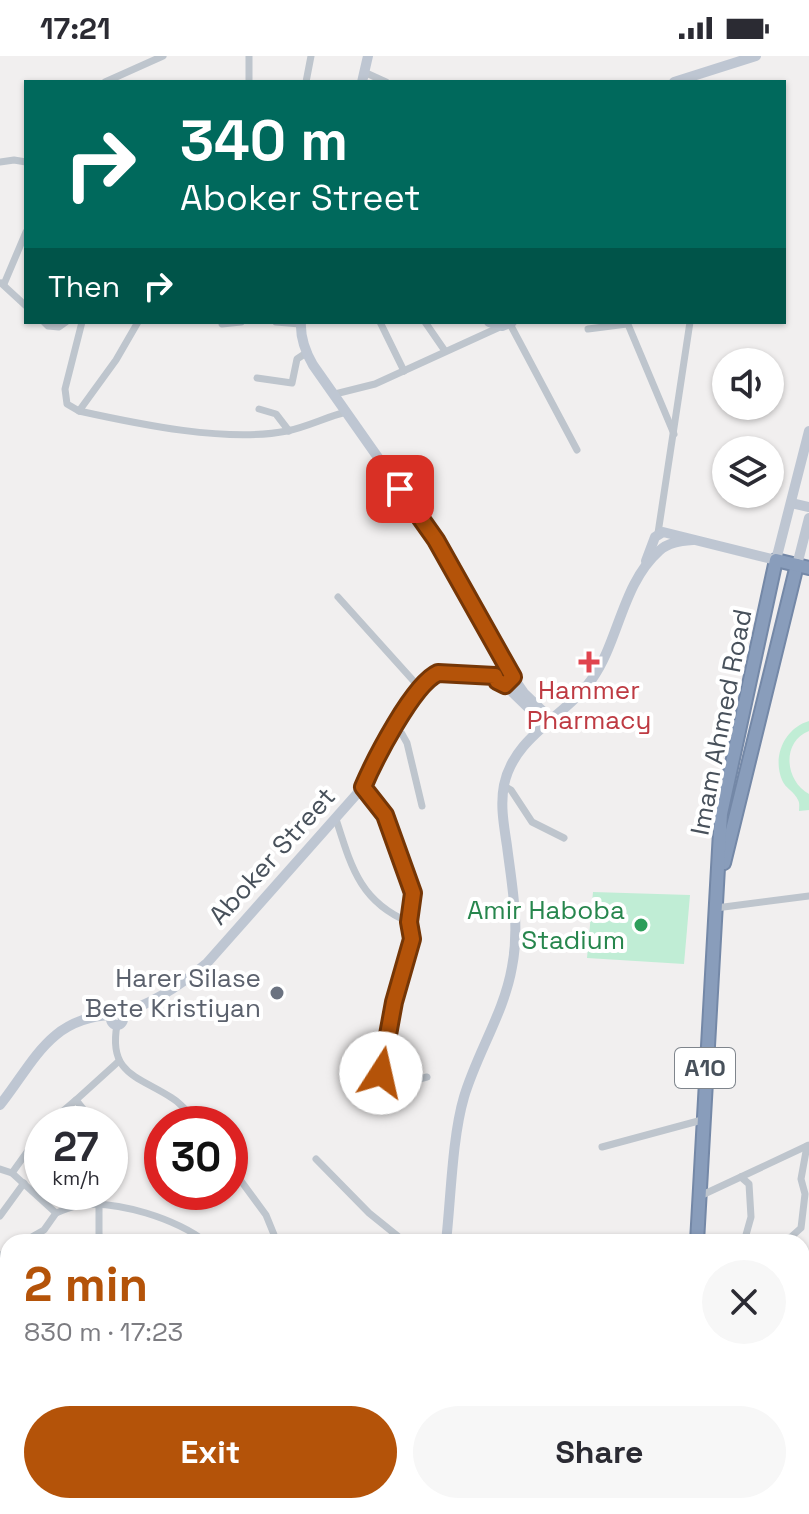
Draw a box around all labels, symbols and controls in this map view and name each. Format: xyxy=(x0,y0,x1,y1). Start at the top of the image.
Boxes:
text: 17:21 xyxy=(40,9,111,48)
text: 340 m xyxy=(180,105,348,176)
icon: right xyxy=(48,112,152,216)
text: Aboker Street xyxy=(180,175,421,221)
icon: right xyxy=(136,264,180,308)
text: Then xyxy=(48,267,120,306)
map controls xyxy=(712,348,784,508)
button: sound xyxy=(712,348,784,420)
button: layers xyxy=(712,436,784,508)
pin xyxy=(366,455,434,523)
icon: arrive xyxy=(378,467,422,511)
street label: Imam Ahmed Road xyxy=(682,606,760,838)
marker: Hammer Pharmacy xyxy=(580,653,598,671)
place label: Hammer Pharmacy xyxy=(527,673,651,737)
street label: Aboker Street xyxy=(201,780,343,932)
place label: Amir Haboba Stadium xyxy=(467,893,625,957)
marker: Amir Haboba Stadium xyxy=(632,916,650,934)
place label: Harer Silase Bete Kristiyan xyxy=(85,961,261,1025)
marker: Harer Silase Bete Kristiyan xyxy=(268,984,286,1002)
position arrow xyxy=(339,1031,423,1115)
road number: A10 xyxy=(675,1048,735,1088)
speed limit sign: 30 xyxy=(144,1106,248,1210)
text: 27 xyxy=(53,1122,99,1173)
text: km/h xyxy=(52,1165,100,1191)
text: 2 min xyxy=(24,1254,148,1315)
button: close xyxy=(702,1260,786,1344)
text: 830 m · 17:23 xyxy=(24,1315,183,1349)
button: Exit xyxy=(24,1406,397,1498)
button: Share xyxy=(413,1406,786,1498)

